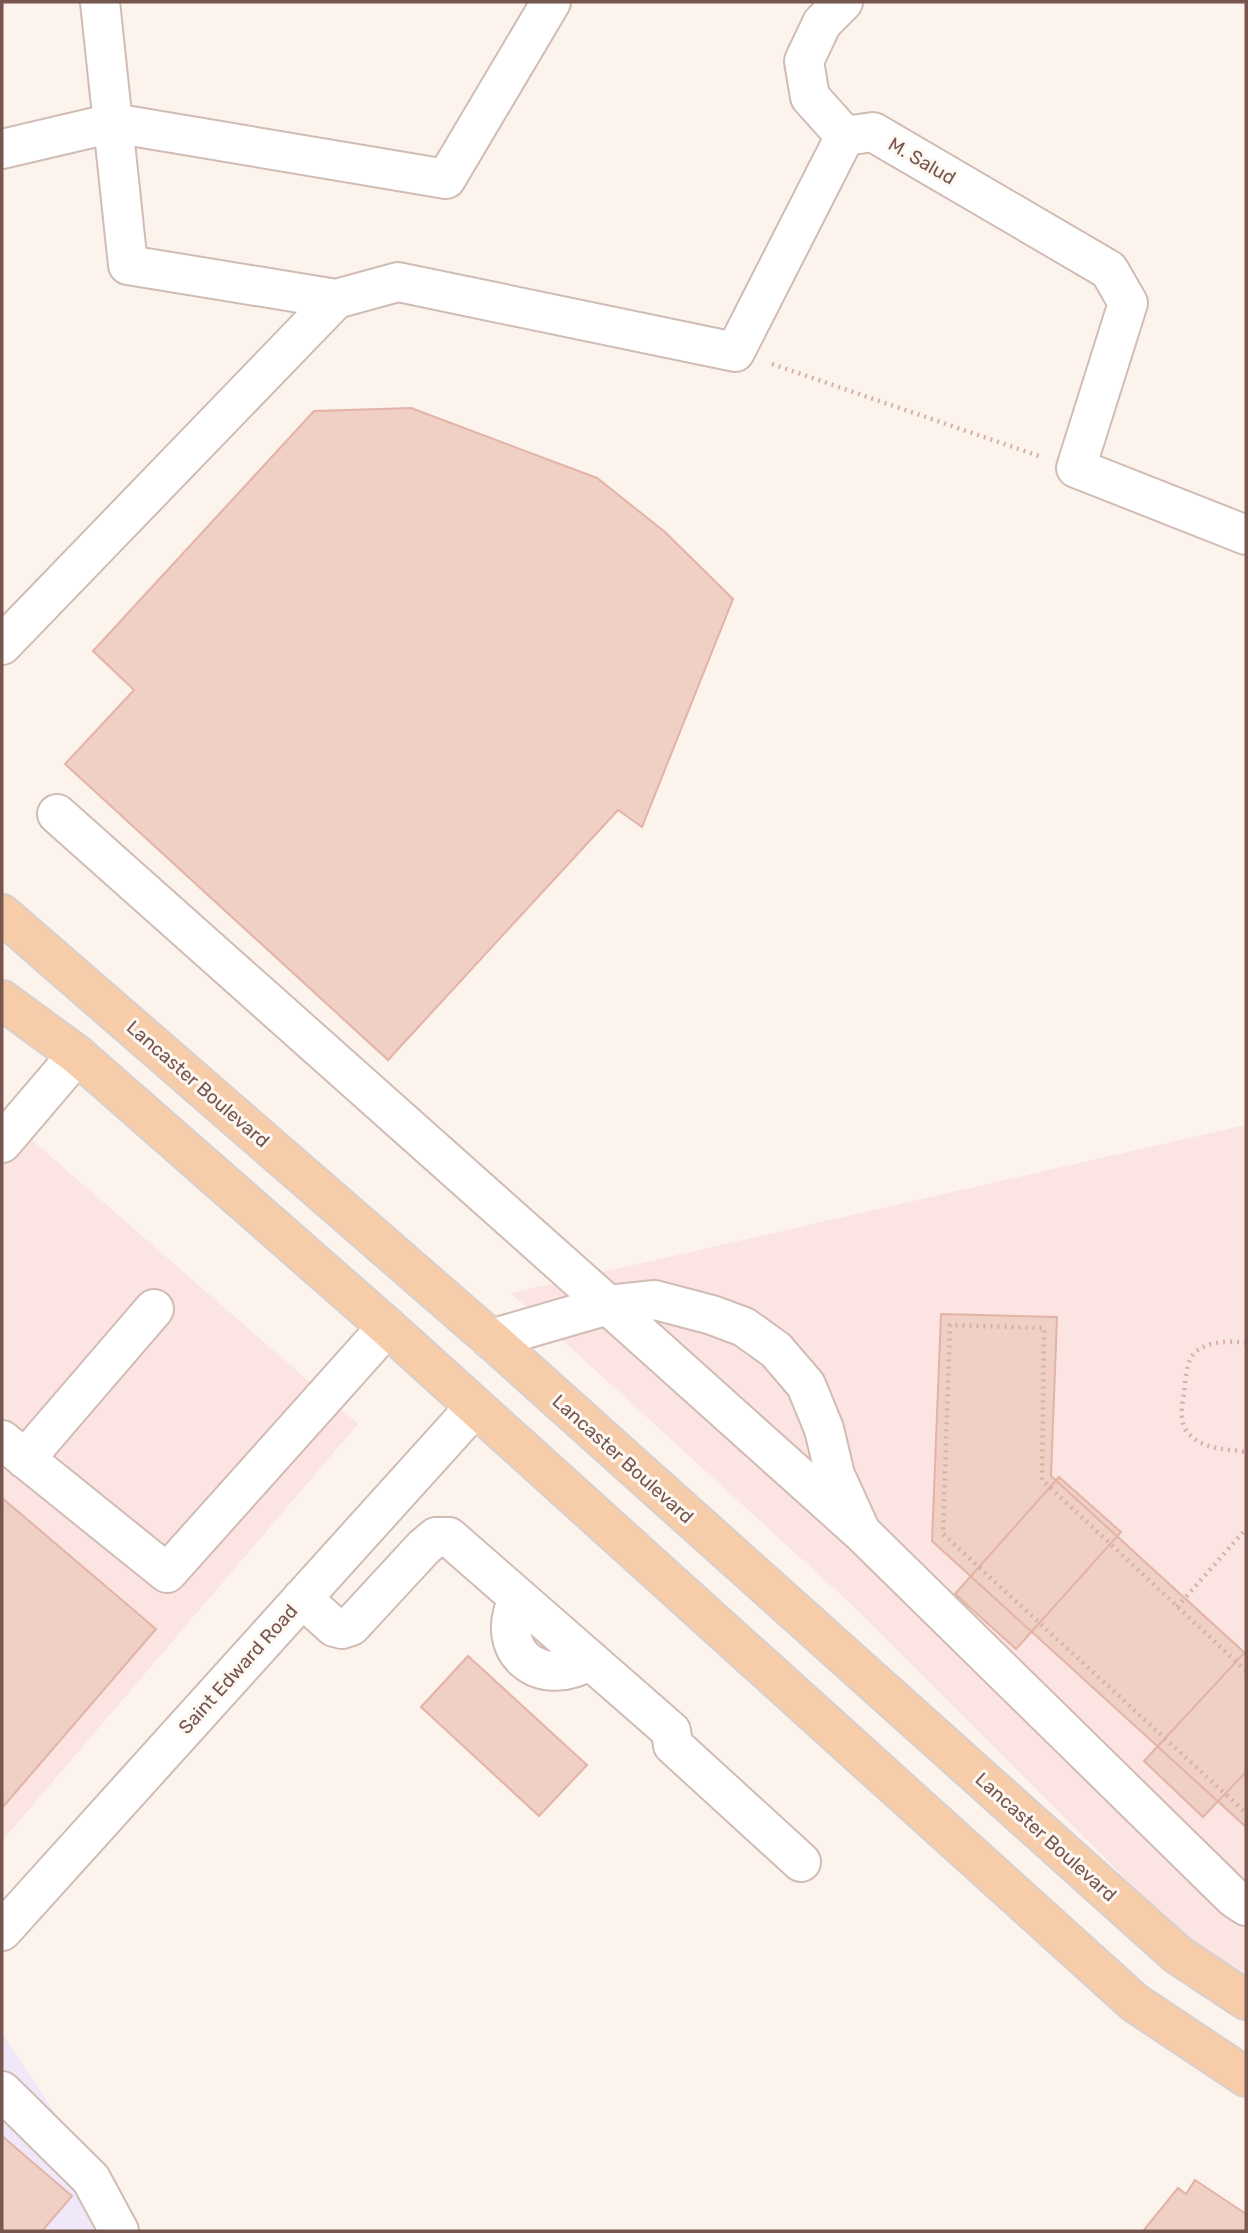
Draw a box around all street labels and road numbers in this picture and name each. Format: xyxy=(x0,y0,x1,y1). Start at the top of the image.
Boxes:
street label: M. Salud xyxy=(884,133,960,189)
street label: Lancaster Boulevard xyxy=(122,1016,274,1152)
street label: Lancaster Boulevard xyxy=(548,1390,698,1528)
street label: Saint Edward Road xyxy=(174,1599,302,1739)
street label: Lancaster Boulevard xyxy=(971,1768,1121,1906)

